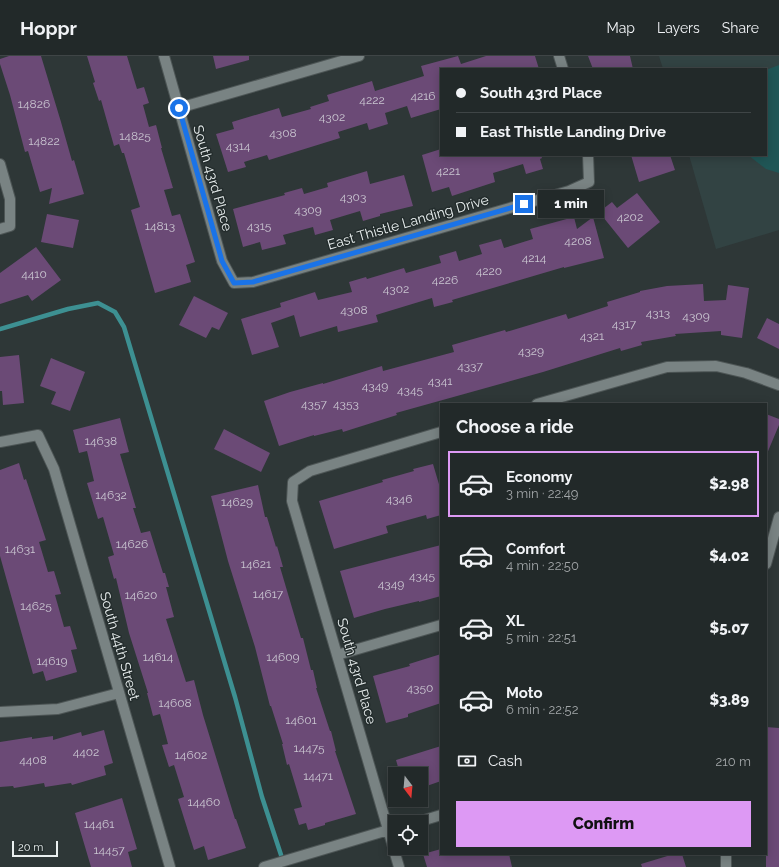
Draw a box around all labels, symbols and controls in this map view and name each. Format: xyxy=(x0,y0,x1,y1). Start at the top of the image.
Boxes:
text: Hoppr xyxy=(20,17,77,39)
text: Map xyxy=(607,20,635,36)
text: Layers xyxy=(657,20,700,36)
text: Share xyxy=(722,20,759,36)
text: South 43rd Place xyxy=(480,84,602,102)
house number: 4216 xyxy=(410,89,436,103)
house number: 4222 xyxy=(359,93,385,107)
house number: 14826 xyxy=(18,97,50,111)
route start xyxy=(170,99,188,117)
house number: 4302 xyxy=(319,110,345,124)
street label: South 43rd Place xyxy=(190,123,236,233)
text: East Thistle Landing Drive xyxy=(480,123,666,141)
house number: 4308 xyxy=(269,126,297,140)
house number: 14825 xyxy=(119,129,151,143)
house number: 14822 xyxy=(28,134,60,148)
house number: 4314 xyxy=(226,139,251,153)
house number: 4221 xyxy=(436,164,460,178)
house number: 4303 xyxy=(340,190,366,204)
callout: 1 min xyxy=(538,190,604,218)
street label: East Thistle Landing Drive xyxy=(326,191,490,253)
route end xyxy=(515,195,533,213)
text: 1 min xyxy=(554,196,588,211)
house number: 4309 xyxy=(294,203,322,217)
house number: 4202 xyxy=(617,210,643,224)
house number: 14813 xyxy=(145,219,175,233)
house number: 4315 xyxy=(247,219,272,233)
house number: 4208 xyxy=(564,234,592,248)
house number: 4214 xyxy=(522,251,547,265)
house number: 4220 xyxy=(476,264,502,278)
house number: 4410 xyxy=(21,267,47,281)
house number: 4226 xyxy=(432,273,458,287)
house number: 4302 xyxy=(383,282,409,296)
house number: 4308 xyxy=(340,303,368,317)
house number: 4313 xyxy=(646,306,670,320)
house number: 4309 xyxy=(682,309,710,323)
house number: 4317 xyxy=(612,317,637,331)
house number: 4321 xyxy=(580,329,604,343)
house number: 4329 xyxy=(518,344,544,358)
house number: 4337 xyxy=(457,359,483,373)
house number: 4341 xyxy=(428,374,452,388)
house number: 4349 xyxy=(362,379,388,393)
house number: 4345 xyxy=(397,383,423,397)
house number: 4357 xyxy=(301,397,328,411)
house number: 4353 xyxy=(333,397,359,411)
text: Choose a ride xyxy=(456,416,574,437)
house number: 14638 xyxy=(85,434,117,448)
icon: car xyxy=(458,466,494,502)
text: Economy xyxy=(506,468,573,486)
text: $2.98 xyxy=(709,475,749,493)
text: 3 min · 22:49 xyxy=(506,486,578,501)
house number: 14632 xyxy=(95,488,127,502)
house number: 4346 xyxy=(386,492,412,506)
house number: 14629 xyxy=(221,495,253,509)
house number: 14626 xyxy=(116,537,148,551)
icon: car xyxy=(458,538,494,574)
text: Comfort xyxy=(506,540,565,558)
house number: 14631 xyxy=(5,542,35,556)
text: $4.02 xyxy=(709,547,749,565)
house number: 14621 xyxy=(241,557,271,571)
text: 4 min · 22:50 xyxy=(506,558,579,573)
house number: 4345 xyxy=(409,569,435,583)
house number: 4349 xyxy=(378,577,404,591)
house number: 14617 xyxy=(253,587,284,601)
house number: 14620 xyxy=(125,588,157,602)
street label: South 44th Street xyxy=(97,590,143,702)
house number: 14625 xyxy=(20,599,52,613)
icon: car xyxy=(458,610,494,646)
text: XL xyxy=(506,612,524,630)
street label: South 43rd Place xyxy=(334,616,380,726)
text: $5.07 xyxy=(710,619,749,637)
text: 5 min · 22:51 xyxy=(506,630,577,645)
house number: 14614 xyxy=(143,650,174,664)
house number: 14609 xyxy=(266,650,300,664)
house number: 14619 xyxy=(36,654,68,668)
house number: 4350 xyxy=(407,681,433,695)
icon: car xyxy=(458,682,494,718)
text: Moto xyxy=(506,684,543,702)
text: $3.89 xyxy=(709,691,749,709)
house number: 14608 xyxy=(158,696,192,710)
text: 6 min · 22:52 xyxy=(506,702,578,717)
house number: 14601 xyxy=(285,713,317,727)
house number: 14475 xyxy=(294,741,325,755)
house number: 4402 xyxy=(73,745,99,759)
house number: 14602 xyxy=(175,748,207,762)
icon: cash xyxy=(456,750,478,772)
text: Cash xyxy=(488,752,522,770)
house number: 4408 xyxy=(19,753,47,767)
text: 210 m xyxy=(715,754,751,769)
north arrow xyxy=(388,767,428,807)
map controls xyxy=(388,767,428,855)
house number: 14471 xyxy=(303,769,333,783)
house number: 14460 xyxy=(188,795,220,809)
button: Confirm xyxy=(456,801,751,847)
button: locate xyxy=(388,815,428,855)
house number: 14461 xyxy=(84,817,114,831)
scale bar xyxy=(12,839,58,858)
text: 20 m xyxy=(18,841,43,854)
house number: 14457 xyxy=(93,843,125,857)

